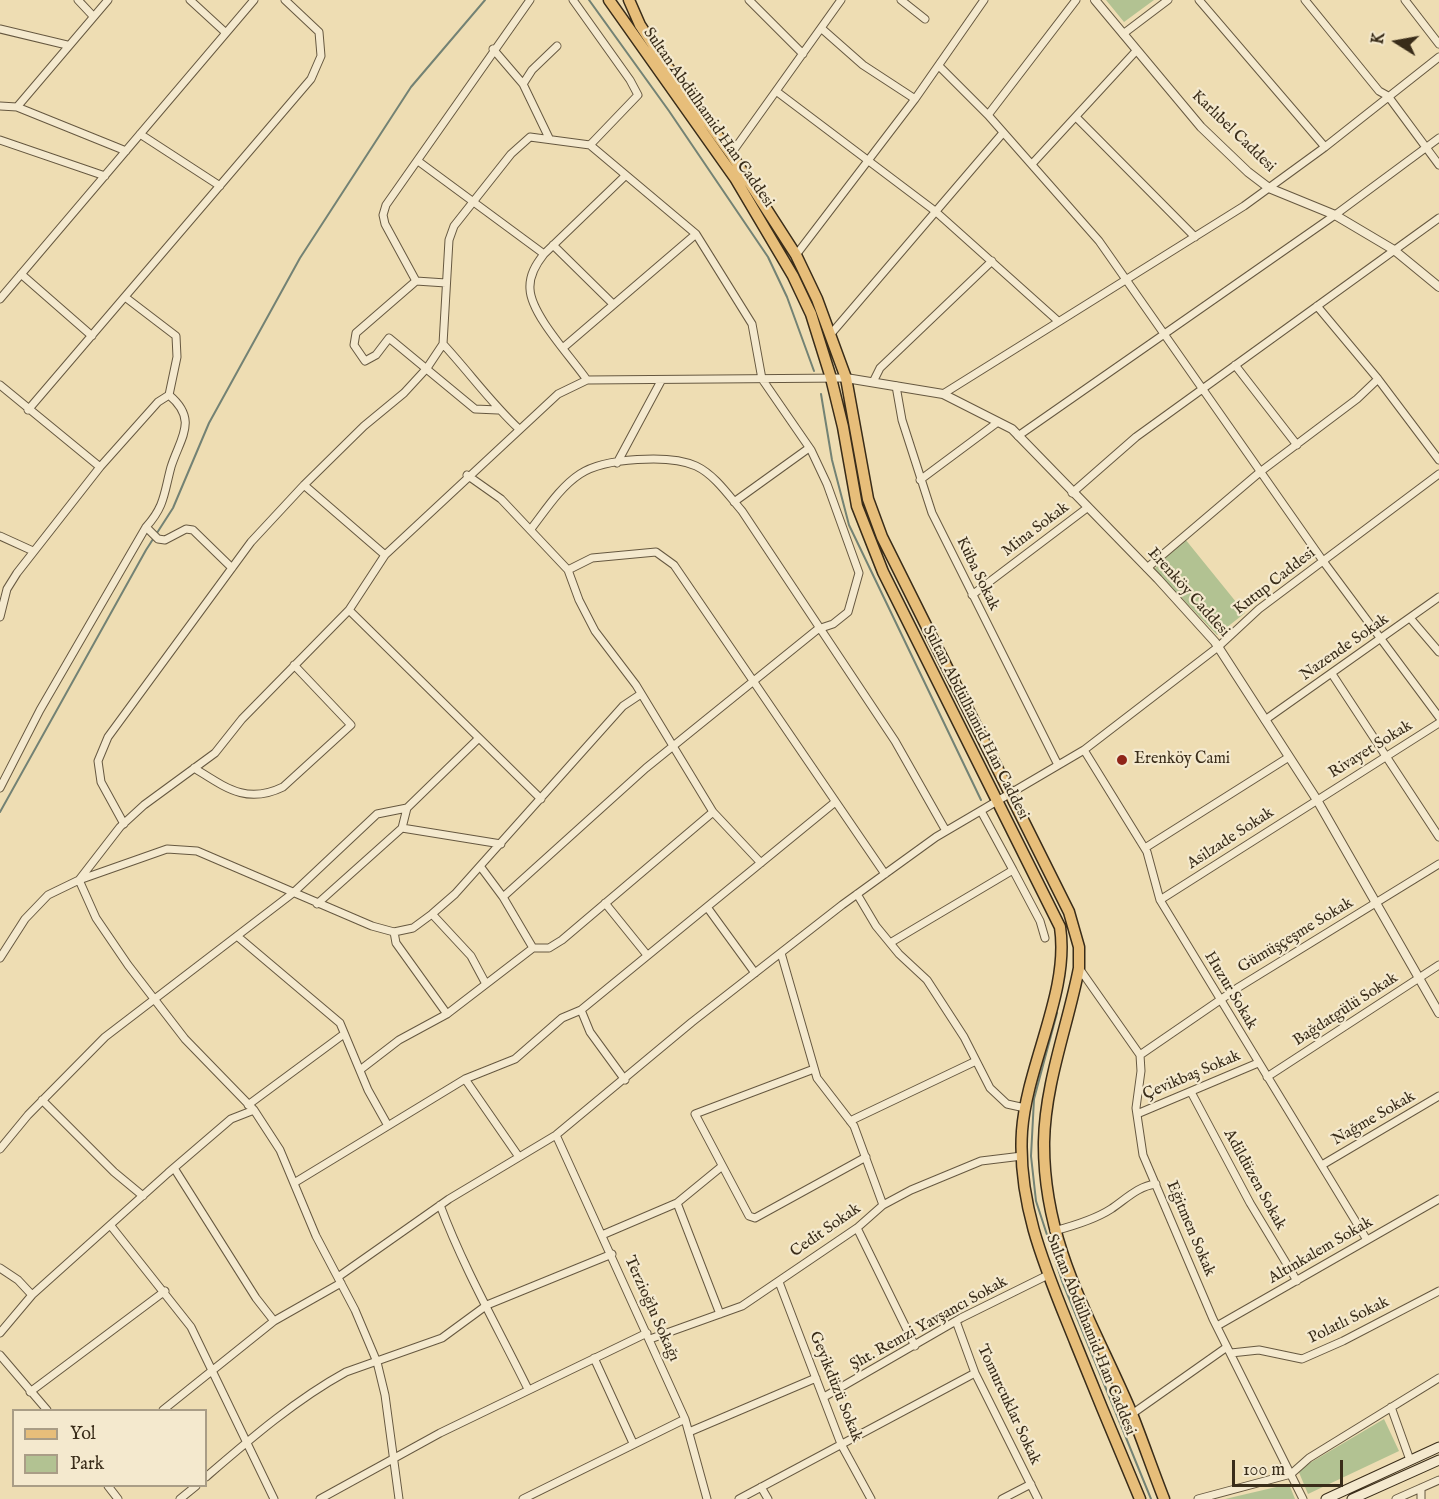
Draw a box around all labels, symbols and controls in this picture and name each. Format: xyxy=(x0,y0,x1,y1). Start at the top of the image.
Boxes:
north arrow xyxy=(1367,12,1427,72)
street label: Sultan Abdülhamid Han Caddesi xyxy=(638,24,778,212)
text: K xyxy=(1368,31,1390,46)
street label: Karlıbel Caddesi xyxy=(1187,87,1279,177)
street label: Mina Sokak xyxy=(999,499,1073,561)
street label: Küba Sokak xyxy=(951,534,1003,614)
street label: Erenköy Caddesi xyxy=(1143,544,1233,642)
street label: Kutup Caddesi xyxy=(1230,544,1320,620)
street label: Nazende Sokak xyxy=(1297,610,1393,686)
street label: Sultan Abdülhamid Han Caddesi xyxy=(918,623,1032,823)
street label: Rivayet Sokak xyxy=(1326,717,1416,783)
place label: Erenköy Cami xyxy=(1134,750,1230,770)
marker: Erenköy Cami xyxy=(1115,753,1129,767)
street label: Asilzade Sokak xyxy=(1184,804,1278,874)
street label: Gümüşçeşme Sokak xyxy=(1235,894,1357,978)
street label: Huzur Sokak xyxy=(1199,948,1261,1034)
street label: Bağdatgülü Sokak xyxy=(1290,969,1402,1051)
street label: Çevikbaş Sokak xyxy=(1140,1047,1244,1105)
street label: Nağme Sokak xyxy=(1329,1087,1419,1151)
street label: Adildüzen Sokak xyxy=(1218,1126,1290,1234)
street label: Eğitmen Sokak xyxy=(1161,1178,1219,1280)
street label: Cedit Sokak xyxy=(787,1200,865,1262)
street label: Altınkalem Sokak xyxy=(1265,1213,1377,1289)
street label: Sultan Abdülhamid Han Caddesi xyxy=(1041,1232,1139,1438)
street label: Terzioğlu Sokağı xyxy=(619,1253,683,1365)
street label: Şht. Remzi Yavşancı Sokak xyxy=(847,1273,1011,1375)
street label: Polatlı Sokak xyxy=(1306,1293,1392,1349)
street label: Geyikdüzü Sokak xyxy=(804,1329,866,1445)
street label: Tomurcuklar Sokak xyxy=(972,1342,1044,1468)
legend xyxy=(12,1409,207,1487)
text: Yol xyxy=(70,1423,96,1446)
scale bar xyxy=(1235,1448,1346,1486)
text: Park xyxy=(70,1453,104,1476)
text: 100 m xyxy=(1243,1459,1285,1482)

